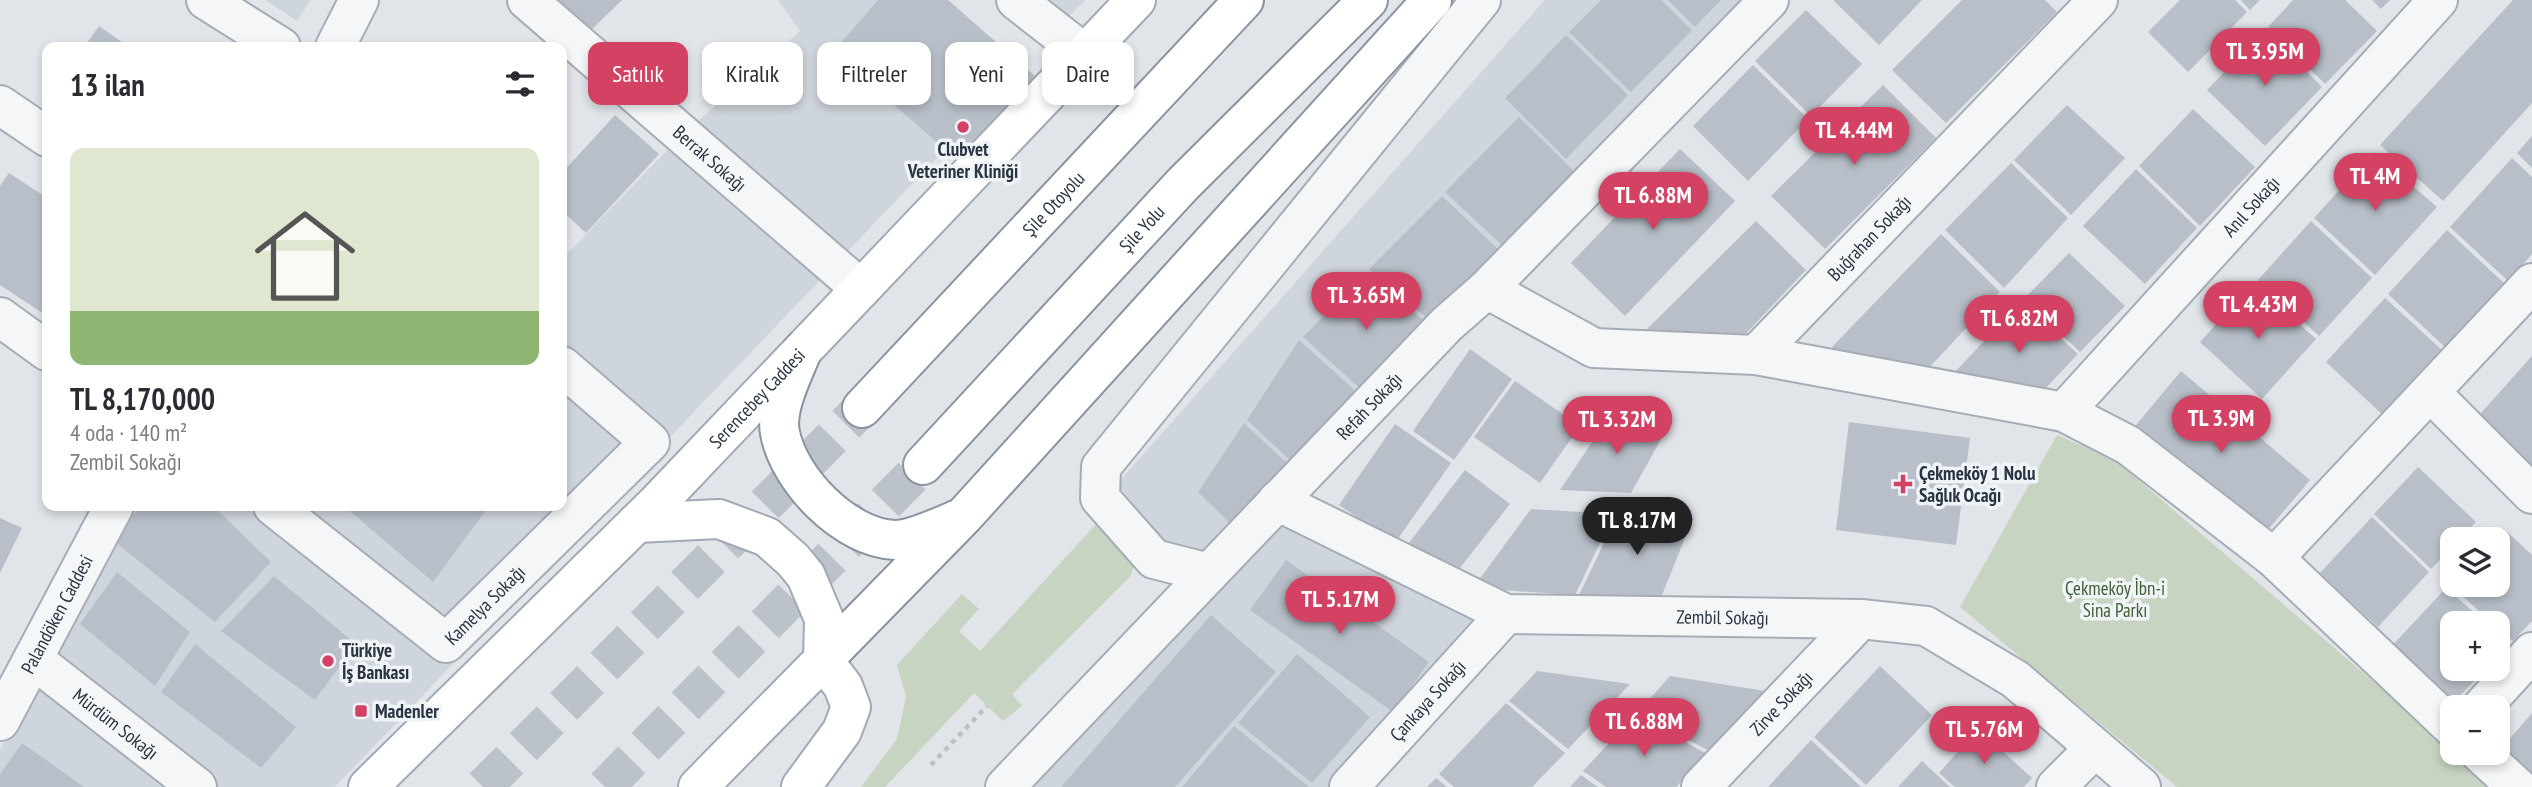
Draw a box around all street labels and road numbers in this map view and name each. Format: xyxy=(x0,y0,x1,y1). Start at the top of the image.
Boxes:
street label: Berrak Sokağı xyxy=(668,120,752,197)
street label: Şile Otoyolu xyxy=(1017,166,1090,241)
street label: Anıl Sokağı xyxy=(2217,171,2284,241)
street label: Buğrahan Sokağı xyxy=(1822,190,1916,286)
street label: Şile Yolu xyxy=(1114,200,1170,257)
street label: Serencebey Caddesi xyxy=(704,343,810,453)
street label: Refah Sokağı xyxy=(1331,367,1407,445)
street label: Palandöken Caddesi xyxy=(15,551,98,678)
street label: Kamelya Sokağı xyxy=(439,560,530,650)
street label: Zembil Sokağı xyxy=(1676,604,1769,630)
street label: Çankaya Sokağı xyxy=(1385,655,1471,746)
street label: Zirve Sokağı xyxy=(1745,666,1817,740)
street label: Mürdüm Sokağı xyxy=(68,683,163,764)

